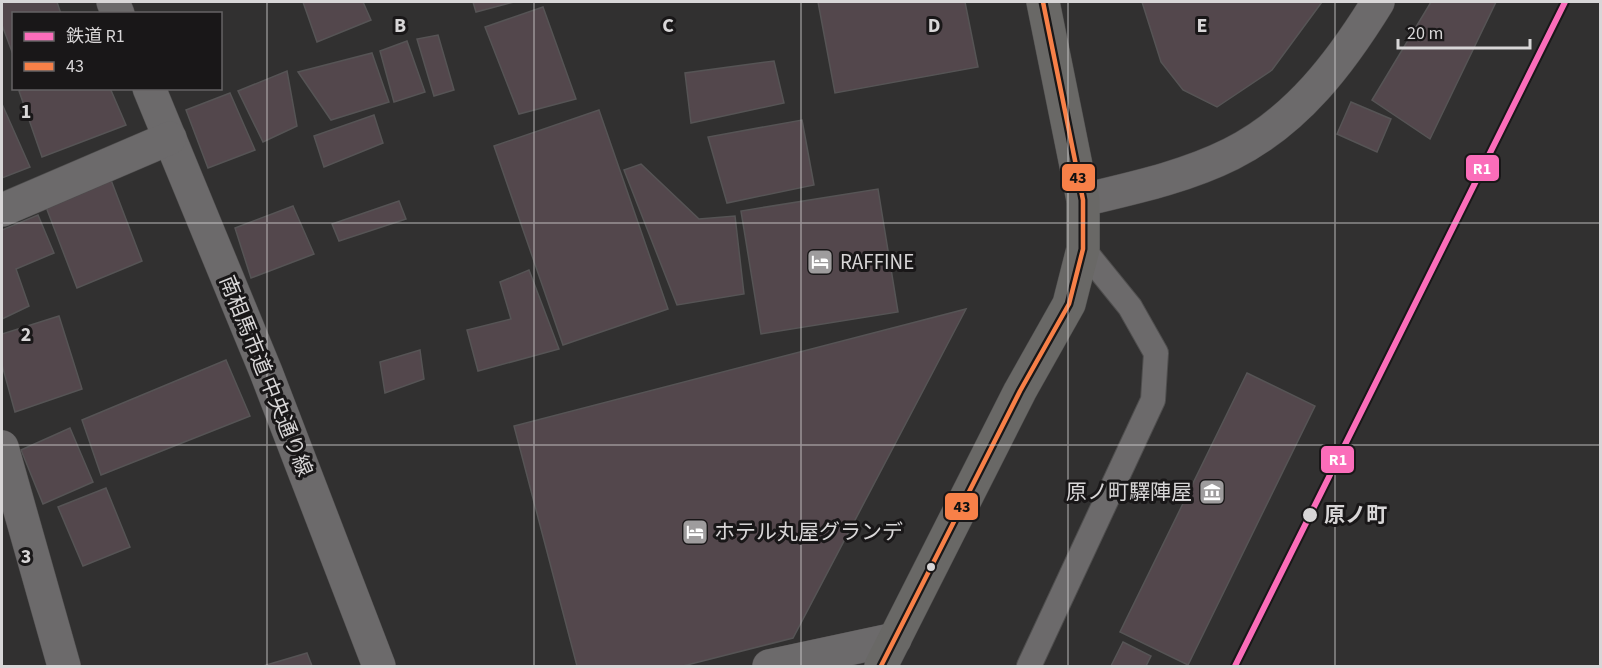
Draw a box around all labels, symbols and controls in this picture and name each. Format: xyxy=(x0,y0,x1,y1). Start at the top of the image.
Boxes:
legend xyxy=(12,12,222,90)
text: B xyxy=(394,12,406,40)
text: C xyxy=(662,12,674,40)
text: D xyxy=(928,12,940,40)
text: E xyxy=(1197,12,1207,40)
scale bar xyxy=(1398,12,1530,50)
text: 20 m xyxy=(1407,21,1443,46)
text: 鉄道 R1 xyxy=(66,24,125,49)
text: 43 xyxy=(66,54,84,79)
text: 1 xyxy=(21,98,31,126)
line badge: R1 xyxy=(1465,154,1500,182)
text: R1 xyxy=(1473,158,1491,180)
line badge: 43 xyxy=(1061,163,1096,192)
text: 43 xyxy=(1070,167,1086,189)
hotel icon: RAFFINE xyxy=(805,247,835,277)
place label: RAFFINE xyxy=(840,247,914,277)
street label: 南相馬市道 中央通り線 xyxy=(212,271,320,481)
text: 2 xyxy=(21,321,31,349)
line badge: R1 xyxy=(1320,445,1355,474)
text: R1 xyxy=(1329,449,1347,471)
place label: 原ノ町驛陣屋 xyxy=(1066,477,1192,507)
museum icon: 原ノ町驛陣屋 xyxy=(1197,477,1227,507)
line badge: 43 xyxy=(944,492,979,521)
text: 43 xyxy=(954,496,970,518)
place label: 原ノ町 xyxy=(1324,500,1387,530)
marker: 原ノ町 xyxy=(1301,506,1319,524)
hotel icon: ホテル丸屋グランデ xyxy=(680,517,710,547)
place label: ホテル丸屋グランデ xyxy=(714,517,903,547)
text: 3 xyxy=(21,543,31,571)
unlabelled marker xyxy=(925,561,937,573)

